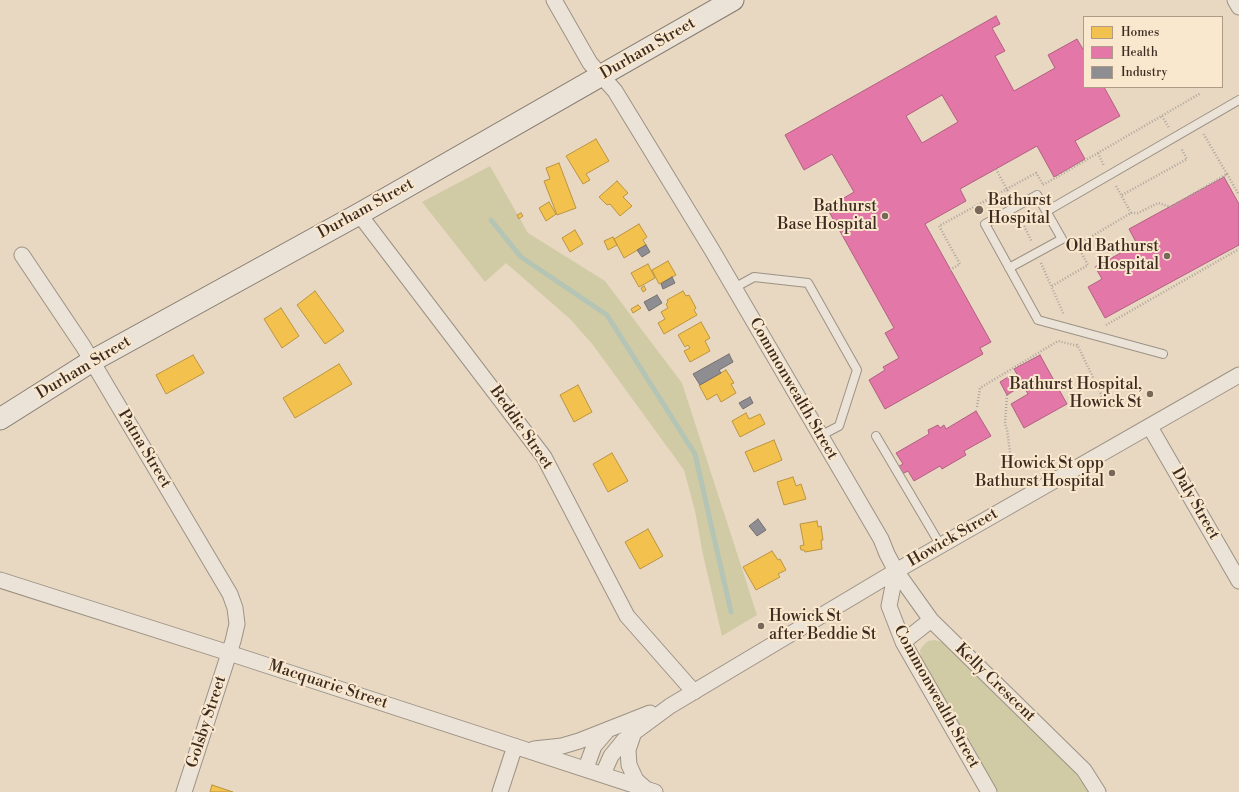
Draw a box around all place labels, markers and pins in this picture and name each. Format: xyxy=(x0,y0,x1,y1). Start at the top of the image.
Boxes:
place label: Bathurst Hospital xyxy=(988,191,1052,229)
place label: Bathurst Base Hospital xyxy=(777,197,877,235)
marker: Bathurst Hospital xyxy=(973,204,985,216)
marker: Bathurst Base Hospital xyxy=(880,211,890,221)
place label: Old Bathurst Hospital xyxy=(1066,237,1159,275)
marker: Old Bathurst Hospital xyxy=(1162,251,1172,261)
place label: Bathurst Hospital, Howick St xyxy=(1010,375,1142,413)
marker: Bathurst Hospital, Howick St xyxy=(1145,389,1155,399)
place label: Howick St opp Bathurst Hospital xyxy=(975,454,1104,492)
marker: Howick St opp Bathurst Hospital xyxy=(1107,468,1117,478)
place label: Howick St after Beddie St xyxy=(769,607,876,645)
marker: Howick St after Beddie St xyxy=(756,621,766,631)

